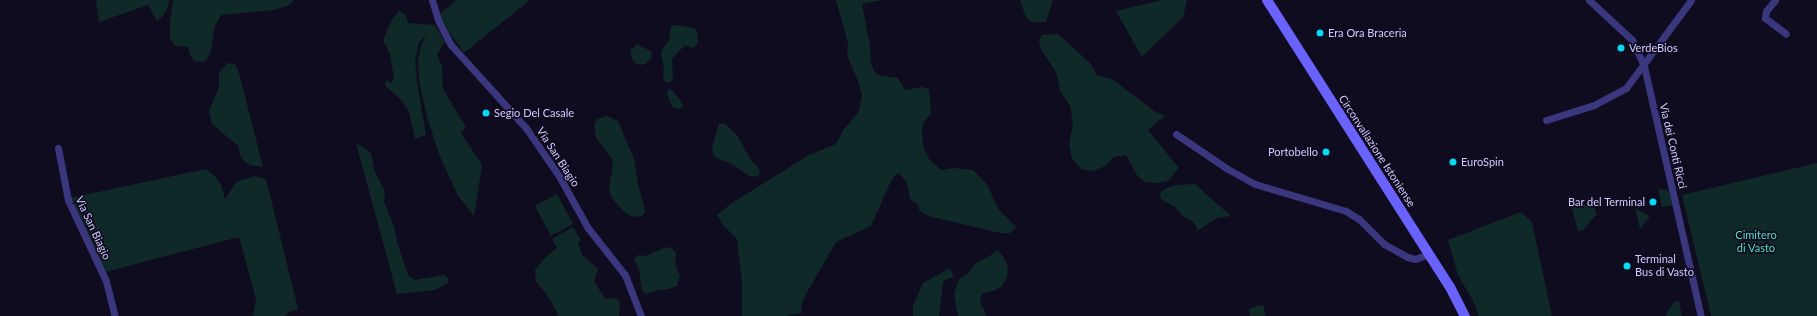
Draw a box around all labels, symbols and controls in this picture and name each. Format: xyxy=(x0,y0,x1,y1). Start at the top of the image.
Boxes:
place label: Era Ora Braceria xyxy=(1328,26,1407,40)
marker: Era Ora Braceria xyxy=(1315,28,1325,38)
place label: VerdeBios xyxy=(1629,41,1678,55)
marker: VerdeBios xyxy=(1616,43,1626,53)
street label: Circonvallazione Istoniense xyxy=(1336,93,1418,209)
street label: Via dei Conti Ricci xyxy=(1657,102,1689,190)
place label: Segio Del Casale xyxy=(494,106,574,120)
marker: Segio Del Casale xyxy=(481,108,491,118)
street label: Via San Biagio xyxy=(534,125,582,189)
place label: Portobello xyxy=(1268,145,1318,159)
marker: Portobello xyxy=(1321,147,1331,157)
place label: EuroSpin xyxy=(1461,155,1504,169)
marker: EuroSpin xyxy=(1448,157,1458,167)
street label: Via San Biagio xyxy=(73,194,113,262)
place label: Bar del Terminal xyxy=(1567,195,1645,209)
marker: Bar del Terminal xyxy=(1648,197,1658,207)
park label: Cimitero di Vasto xyxy=(1735,229,1777,255)
place label: Terminal Bus di Vasto xyxy=(1635,253,1694,279)
marker: Terminal Bus di Vasto xyxy=(1622,261,1632,271)

